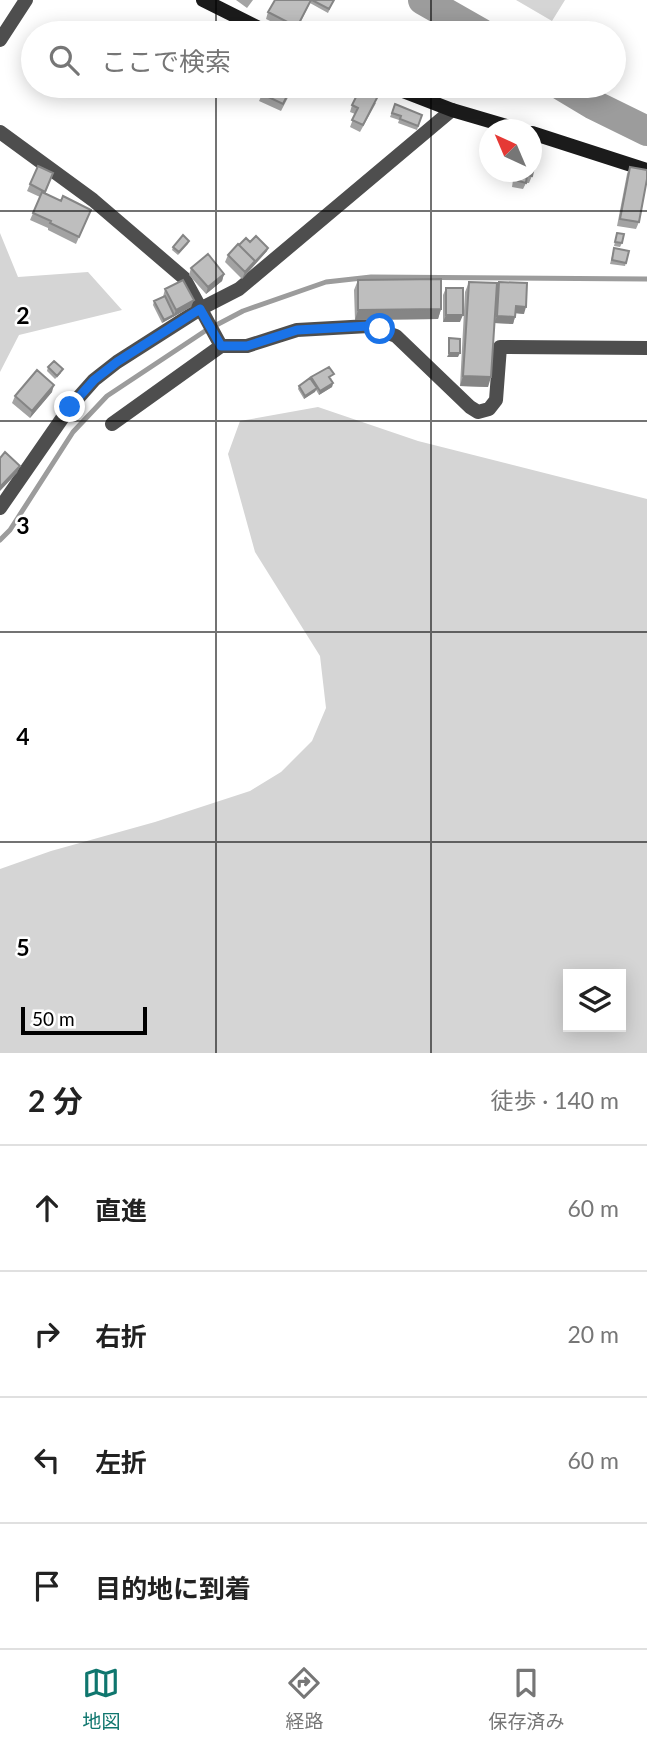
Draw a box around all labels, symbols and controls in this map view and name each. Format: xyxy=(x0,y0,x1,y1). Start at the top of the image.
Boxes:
search box xyxy=(21,21,626,98)
icon: search xyxy=(45,41,83,79)
text: ここで検索 xyxy=(101,45,231,77)
north arrow xyxy=(479,119,542,182)
text: 2 xyxy=(16,301,30,329)
route start xyxy=(364,313,395,344)
route end xyxy=(54,391,85,422)
text: 3 xyxy=(16,511,30,539)
text: 4 xyxy=(16,722,30,750)
text: 5 xyxy=(16,933,30,961)
map controls xyxy=(563,969,626,1032)
button: layers xyxy=(563,969,626,1032)
scale bar xyxy=(21,1004,147,1036)
text: 50 m xyxy=(32,1007,75,1030)
text: 2 分 xyxy=(28,1082,83,1118)
text: 徒歩 · 140 m xyxy=(490,1086,619,1114)
icon: ahead xyxy=(28,1189,66,1227)
text: 直進 xyxy=(95,1194,147,1226)
text: 60 m xyxy=(568,1194,619,1222)
icon: right xyxy=(28,1315,66,1353)
text: 右折 xyxy=(95,1320,147,1352)
text: 20 m xyxy=(568,1320,619,1348)
icon: left xyxy=(28,1441,66,1479)
text: 左折 xyxy=(95,1446,147,1478)
text: 60 m xyxy=(568,1446,619,1474)
icon: arrive xyxy=(28,1567,66,1605)
text: 目的地に到着 xyxy=(95,1572,251,1604)
tab: 地図 xyxy=(82,1664,121,1733)
tab: 経路 xyxy=(285,1664,324,1733)
tab: 保存済み xyxy=(488,1664,565,1733)

